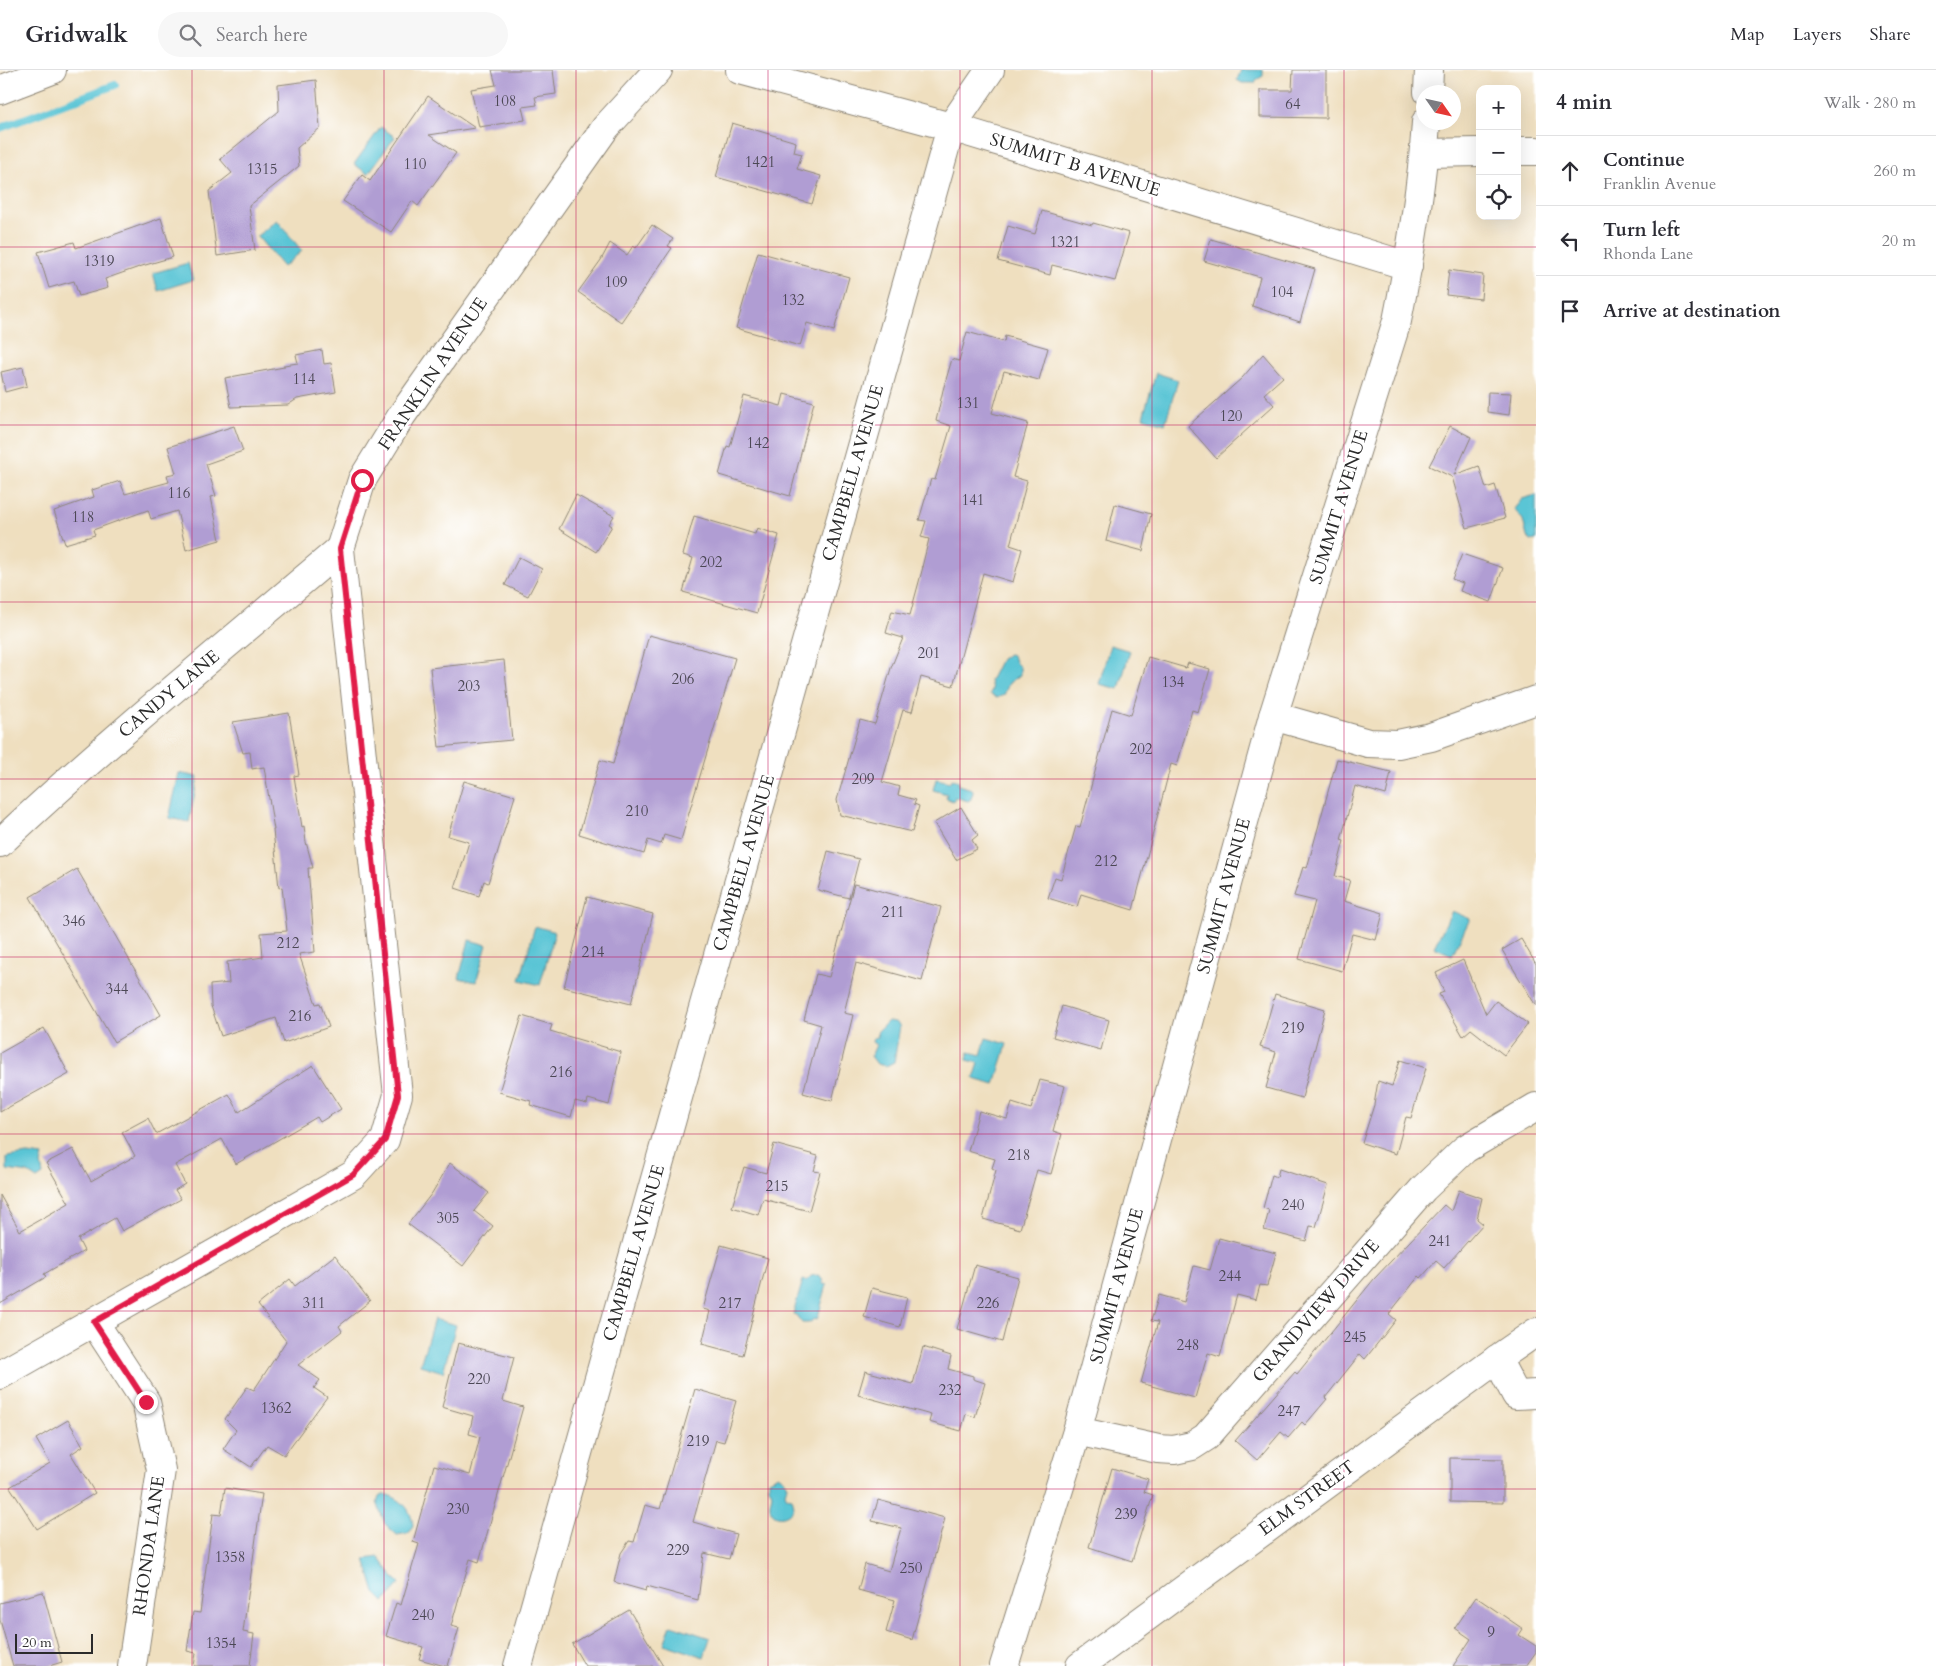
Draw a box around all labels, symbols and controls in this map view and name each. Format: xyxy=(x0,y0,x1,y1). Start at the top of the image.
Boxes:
search box xyxy=(158,12,508,57)
text: Gridwalk xyxy=(25,18,128,51)
icon: search xyxy=(176,21,204,49)
text: Search here xyxy=(216,22,308,48)
text: Map xyxy=(1730,22,1765,47)
text: Layers xyxy=(1793,22,1842,47)
text: Share xyxy=(1870,22,1911,47)
north arrow xyxy=(1416,85,1461,130)
map controls xyxy=(1476,85,1521,220)
button: + xyxy=(1476,85,1521,130)
text: 4 min xyxy=(1556,88,1612,117)
house number: 108 xyxy=(493,91,517,111)
text: Walk · 280 m xyxy=(1824,92,1916,114)
house number: 64 xyxy=(1285,94,1301,114)
street label: SUMMIT B AVENUE xyxy=(987,127,1163,203)
button: − xyxy=(1476,130,1521,175)
text: Continue xyxy=(1603,147,1685,173)
house number: 1421 xyxy=(745,152,775,172)
house number: 110 xyxy=(403,154,427,174)
icon: ahead xyxy=(1556,157,1584,185)
house number: 1315 xyxy=(247,159,277,179)
text: 260 m xyxy=(1874,160,1916,182)
text: Franklin Avenue xyxy=(1603,173,1716,195)
button: locate xyxy=(1476,175,1521,220)
text: Turn left xyxy=(1603,217,1680,243)
icon: left xyxy=(1556,227,1584,255)
text: 20 m xyxy=(1882,230,1916,252)
house number: 1321 xyxy=(1050,232,1080,252)
text: Rhonda Lane xyxy=(1603,243,1693,265)
house number: 1319 xyxy=(84,251,115,271)
house number: 109 xyxy=(604,272,628,292)
house number: 104 xyxy=(1270,282,1294,302)
house number: 132 xyxy=(781,290,805,310)
street label: FRANKLIN AVENUE xyxy=(372,292,494,456)
icon: arrive xyxy=(1556,297,1584,325)
text: Arrive at destination xyxy=(1603,298,1780,324)
house number: 114 xyxy=(292,369,316,389)
street label: CAMPBELL AVENUE xyxy=(816,382,890,564)
house number: 131 xyxy=(956,393,980,413)
house number: 120 xyxy=(1219,406,1243,426)
street label: SUMMIT AVENUE xyxy=(1304,427,1374,587)
house number: 142 xyxy=(746,433,770,453)
route start xyxy=(351,469,374,492)
house number: 116 xyxy=(167,483,191,503)
house number: 141 xyxy=(961,490,985,510)
house number: 118 xyxy=(71,507,95,527)
house number: 202 xyxy=(699,552,723,572)
house number: 201 xyxy=(917,643,941,663)
street label: CANDY LANE xyxy=(113,644,225,744)
house number: 206 xyxy=(671,669,695,689)
house number: 134 xyxy=(1161,672,1185,692)
house number: 203 xyxy=(457,676,481,696)
house number: 202 xyxy=(1129,739,1153,759)
house number: 209 xyxy=(851,769,875,789)
street label: CAMPBELL AVENUE xyxy=(707,772,781,954)
house number: 210 xyxy=(625,801,649,821)
street label: SUMMIT AVENUE xyxy=(1191,815,1257,977)
house number: 212 xyxy=(1094,851,1118,871)
house number: 211 xyxy=(881,902,905,922)
house number: 346 xyxy=(62,911,86,931)
house number: 212 xyxy=(276,933,300,953)
house number: 214 xyxy=(581,942,605,962)
house number: 344 xyxy=(105,979,129,999)
house number: 216 xyxy=(288,1006,312,1026)
house number: 219 xyxy=(1281,1018,1305,1038)
house number: 216 xyxy=(549,1062,573,1082)
house number: 218 xyxy=(1007,1145,1031,1165)
street label: CAMPBELL AVENUE xyxy=(597,1162,671,1344)
house number: 215 xyxy=(765,1176,789,1196)
house number: 240 xyxy=(1281,1195,1305,1215)
street label: SUMMIT AVENUE xyxy=(1084,1205,1150,1367)
house number: 305 xyxy=(436,1208,460,1228)
house number: 241 xyxy=(1428,1231,1452,1251)
street label: GRANDVIEW DRIVE xyxy=(1247,1234,1385,1388)
house number: 244 xyxy=(1218,1266,1242,1286)
house number: 311 xyxy=(302,1293,326,1313)
house number: 217 xyxy=(718,1293,742,1313)
house number: 226 xyxy=(976,1293,1000,1313)
house number: 245 xyxy=(1343,1327,1367,1347)
house number: 248 xyxy=(1176,1335,1200,1355)
house number: 220 xyxy=(467,1369,491,1389)
house number: 232 xyxy=(938,1380,962,1400)
route end xyxy=(135,1391,158,1414)
house number: 1362 xyxy=(261,1398,292,1418)
house number: 247 xyxy=(1277,1401,1301,1421)
house number: 219 xyxy=(686,1431,710,1451)
street label: ELM STREET xyxy=(1254,1454,1360,1542)
street label: RHONDA LANE xyxy=(127,1475,171,1617)
house number: 230 xyxy=(446,1499,470,1519)
house number: 239 xyxy=(1114,1504,1138,1524)
house number: 229 xyxy=(666,1540,690,1560)
house number: 1358 xyxy=(215,1547,245,1567)
house number: 250 xyxy=(899,1558,923,1578)
house number: 240 xyxy=(411,1605,435,1625)
house number: 9 xyxy=(1487,1622,1495,1642)
scale bar xyxy=(15,1631,92,1654)
text: 20 m xyxy=(22,1633,52,1652)
house number: 1354 xyxy=(206,1633,237,1653)

